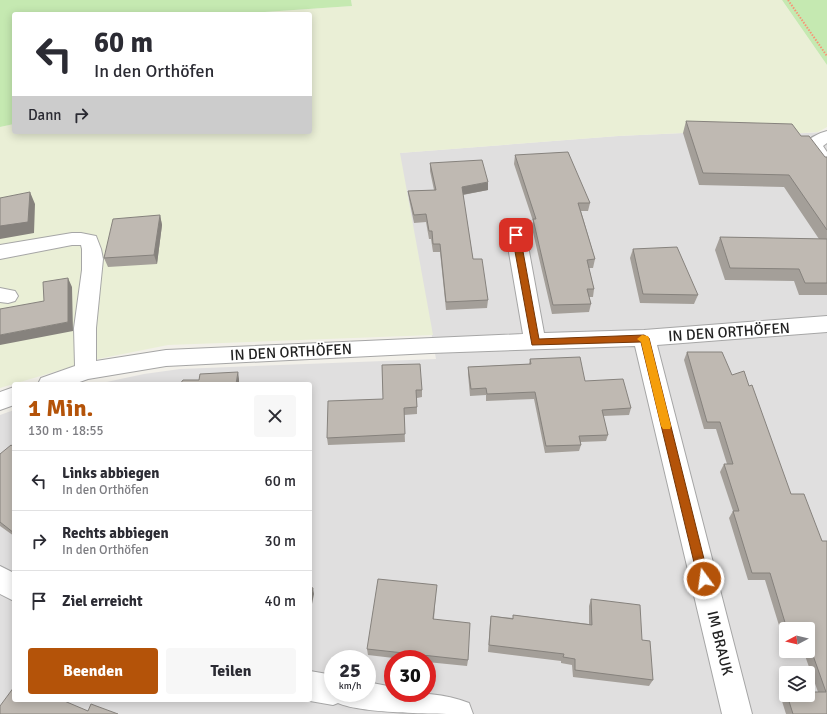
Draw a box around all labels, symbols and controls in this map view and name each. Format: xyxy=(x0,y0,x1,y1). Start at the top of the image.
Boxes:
text: 60 m xyxy=(94,26,153,60)
icon: left xyxy=(28,28,80,80)
text: In den Orthöfen xyxy=(94,60,214,82)
icon: right xyxy=(70,104,92,126)
text: Dann xyxy=(28,106,62,124)
pin xyxy=(499,218,533,252)
icon: arrive xyxy=(505,224,527,246)
street label: IN DEN ORTHÖFEN xyxy=(667,319,791,345)
street label: IN DEN ORTHÖFEN xyxy=(230,340,352,364)
text: 1 Min. xyxy=(28,393,93,423)
button: close xyxy=(254,395,296,437)
text: 130 m · 18:55 xyxy=(28,423,104,439)
text: Links abbiegen xyxy=(62,464,159,482)
icon: left xyxy=(28,470,50,492)
text: 60 m xyxy=(265,472,296,490)
text: In den Orthöfen xyxy=(62,482,149,498)
text: Rechts abbiegen xyxy=(62,524,169,542)
icon: right xyxy=(28,530,50,552)
text: 30 m xyxy=(265,532,296,550)
text: In den Orthöfen xyxy=(62,542,149,558)
position arrow xyxy=(683,558,725,600)
icon: arrive xyxy=(28,590,50,612)
text: Ziel erreicht xyxy=(62,592,143,610)
text: 40 m xyxy=(265,592,296,610)
street label: IM BRAUK xyxy=(703,609,737,677)
north arrow xyxy=(779,622,815,658)
map controls xyxy=(779,622,815,702)
button: Beenden xyxy=(28,648,158,694)
button: Teilen xyxy=(166,648,296,694)
speed limit sign: 30 xyxy=(384,650,436,702)
text: 25 xyxy=(339,658,361,683)
button: layers xyxy=(779,666,815,702)
text: km/h xyxy=(339,680,361,692)

